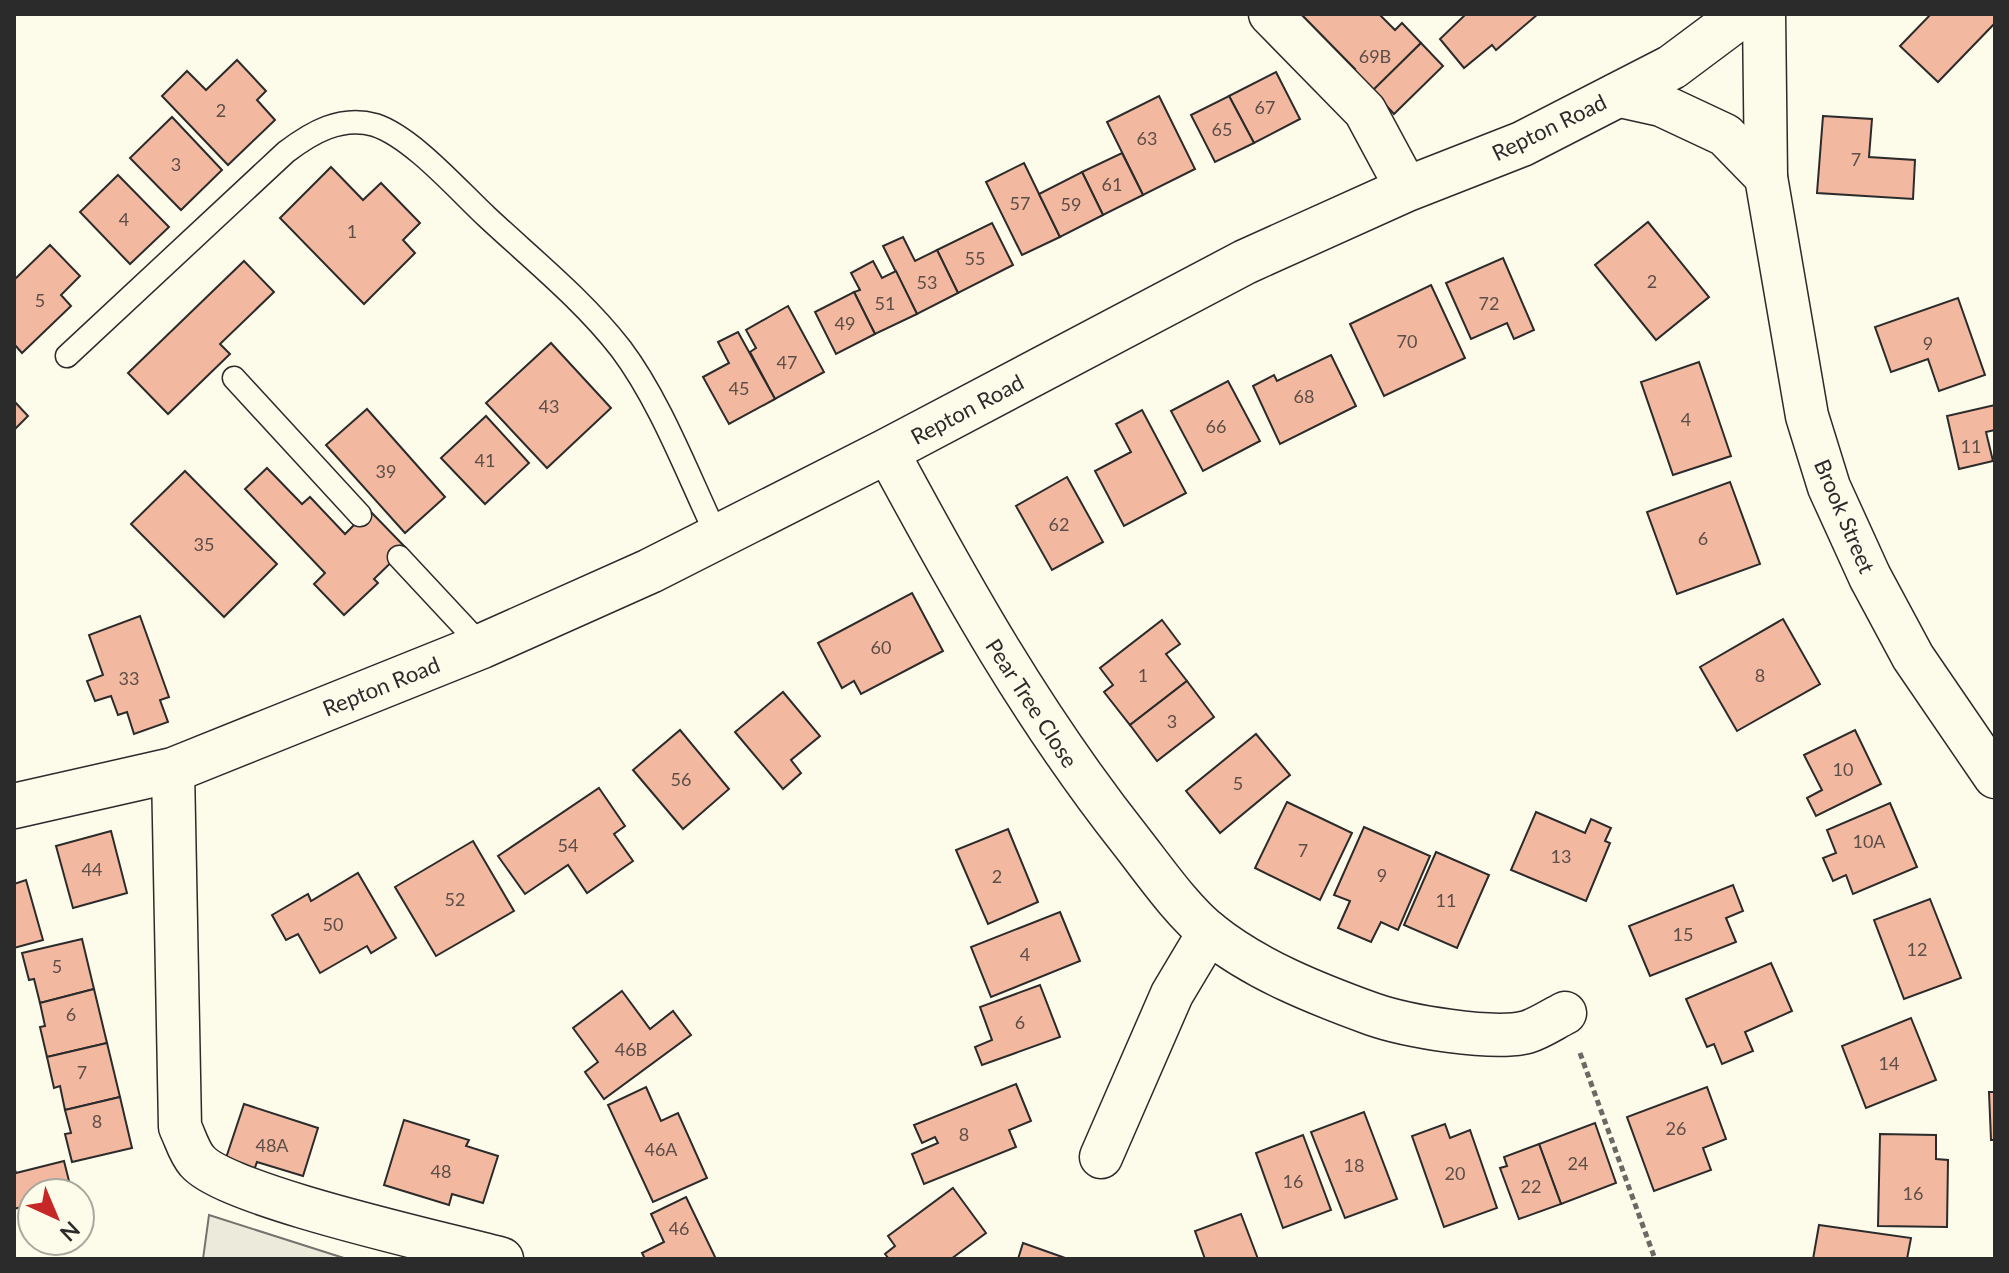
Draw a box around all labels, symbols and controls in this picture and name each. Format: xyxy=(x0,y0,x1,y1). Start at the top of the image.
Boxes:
house number: 69B xyxy=(1359,45,1391,67)
street label: Repton Road xyxy=(1487,88,1611,166)
house number: 67 xyxy=(1255,96,1275,118)
house number: 2 xyxy=(216,99,226,121)
house number: 65 xyxy=(1212,118,1232,140)
house number: 63 xyxy=(1137,127,1157,149)
house number: 7 xyxy=(1851,148,1861,170)
house number: 3 xyxy=(171,153,181,175)
house number: 61 xyxy=(1102,173,1122,195)
house number: 57 xyxy=(1010,192,1030,214)
house number: 59 xyxy=(1061,193,1081,215)
house number: 4 xyxy=(119,208,129,230)
house number: 1 xyxy=(347,220,357,242)
house number: 55 xyxy=(965,247,985,269)
house number: 2 xyxy=(1647,270,1657,292)
house number: 53 xyxy=(917,271,937,293)
house number: 5 xyxy=(35,289,45,311)
house number: 51 xyxy=(875,292,895,314)
house number: 72 xyxy=(1479,292,1499,314)
house number: 49 xyxy=(835,312,855,334)
house number: 70 xyxy=(1397,330,1417,352)
house number: 9 xyxy=(1923,332,1933,354)
house number: 47 xyxy=(777,351,797,373)
street label: Repton Road xyxy=(906,368,1028,450)
house number: 45 xyxy=(729,377,749,399)
house number: 68 xyxy=(1294,385,1314,407)
house number: 43 xyxy=(539,395,559,417)
house number: 4 xyxy=(1681,408,1691,430)
house number: 66 xyxy=(1206,415,1226,437)
house number: 11 xyxy=(1961,435,1981,457)
house number: 41 xyxy=(475,449,495,471)
street label: Brook Street xyxy=(1809,455,1881,577)
house number: 39 xyxy=(376,460,396,482)
house number: 62 xyxy=(1049,513,1069,535)
house number: 6 xyxy=(1698,527,1708,549)
house number: 35 xyxy=(194,533,214,555)
street label: Pear Tree Close xyxy=(980,634,1084,772)
house number: 60 xyxy=(871,636,891,658)
street label: Repton Road xyxy=(319,650,443,722)
house number: 1 xyxy=(1138,664,1148,686)
house number: 8 xyxy=(1755,664,1765,686)
house number: 33 xyxy=(119,667,139,689)
house number: 3 xyxy=(1167,710,1177,732)
house number: 10 xyxy=(1833,758,1853,780)
house number: 56 xyxy=(671,768,691,790)
house number: 5 xyxy=(1233,772,1243,794)
house number: 10A xyxy=(1852,830,1886,852)
house number: 54 xyxy=(558,834,578,856)
house number: 7 xyxy=(1298,839,1308,861)
house number: 13 xyxy=(1551,845,1571,867)
house number: 44 xyxy=(82,858,102,880)
house number: 9 xyxy=(1377,864,1387,886)
house number: 2 xyxy=(992,865,1002,887)
house number: 52 xyxy=(445,888,465,910)
house number: 11 xyxy=(1436,889,1456,911)
house number: 50 xyxy=(323,913,343,935)
house number: 15 xyxy=(1673,923,1693,945)
house number: 12 xyxy=(1907,938,1927,960)
house number: 4 xyxy=(1020,943,1030,965)
house number: 5 xyxy=(52,955,62,977)
house number: 6 xyxy=(66,1003,76,1025)
house number: 6 xyxy=(1015,1011,1025,1033)
house number: 46B xyxy=(615,1038,647,1060)
house number: 14 xyxy=(1879,1052,1899,1074)
house number: 7 xyxy=(77,1061,87,1083)
house number: 8 xyxy=(92,1110,102,1132)
house number: 26 xyxy=(1666,1117,1686,1139)
house number: 8 xyxy=(959,1123,969,1145)
house number: 48A xyxy=(255,1134,289,1156)
house number: 46A xyxy=(644,1138,678,1160)
house number: 24 xyxy=(1568,1152,1588,1174)
house number: 18 xyxy=(1344,1154,1364,1176)
house number: 48 xyxy=(431,1160,451,1182)
house number: 20 xyxy=(1445,1162,1465,1184)
house number: 16 xyxy=(1283,1170,1303,1192)
house number: 22 xyxy=(1521,1175,1541,1197)
north arrow xyxy=(16,1177,96,1257)
house number: 16 xyxy=(1903,1182,1923,1204)
text: N xyxy=(55,1216,86,1247)
house number: 46 xyxy=(669,1217,689,1239)

